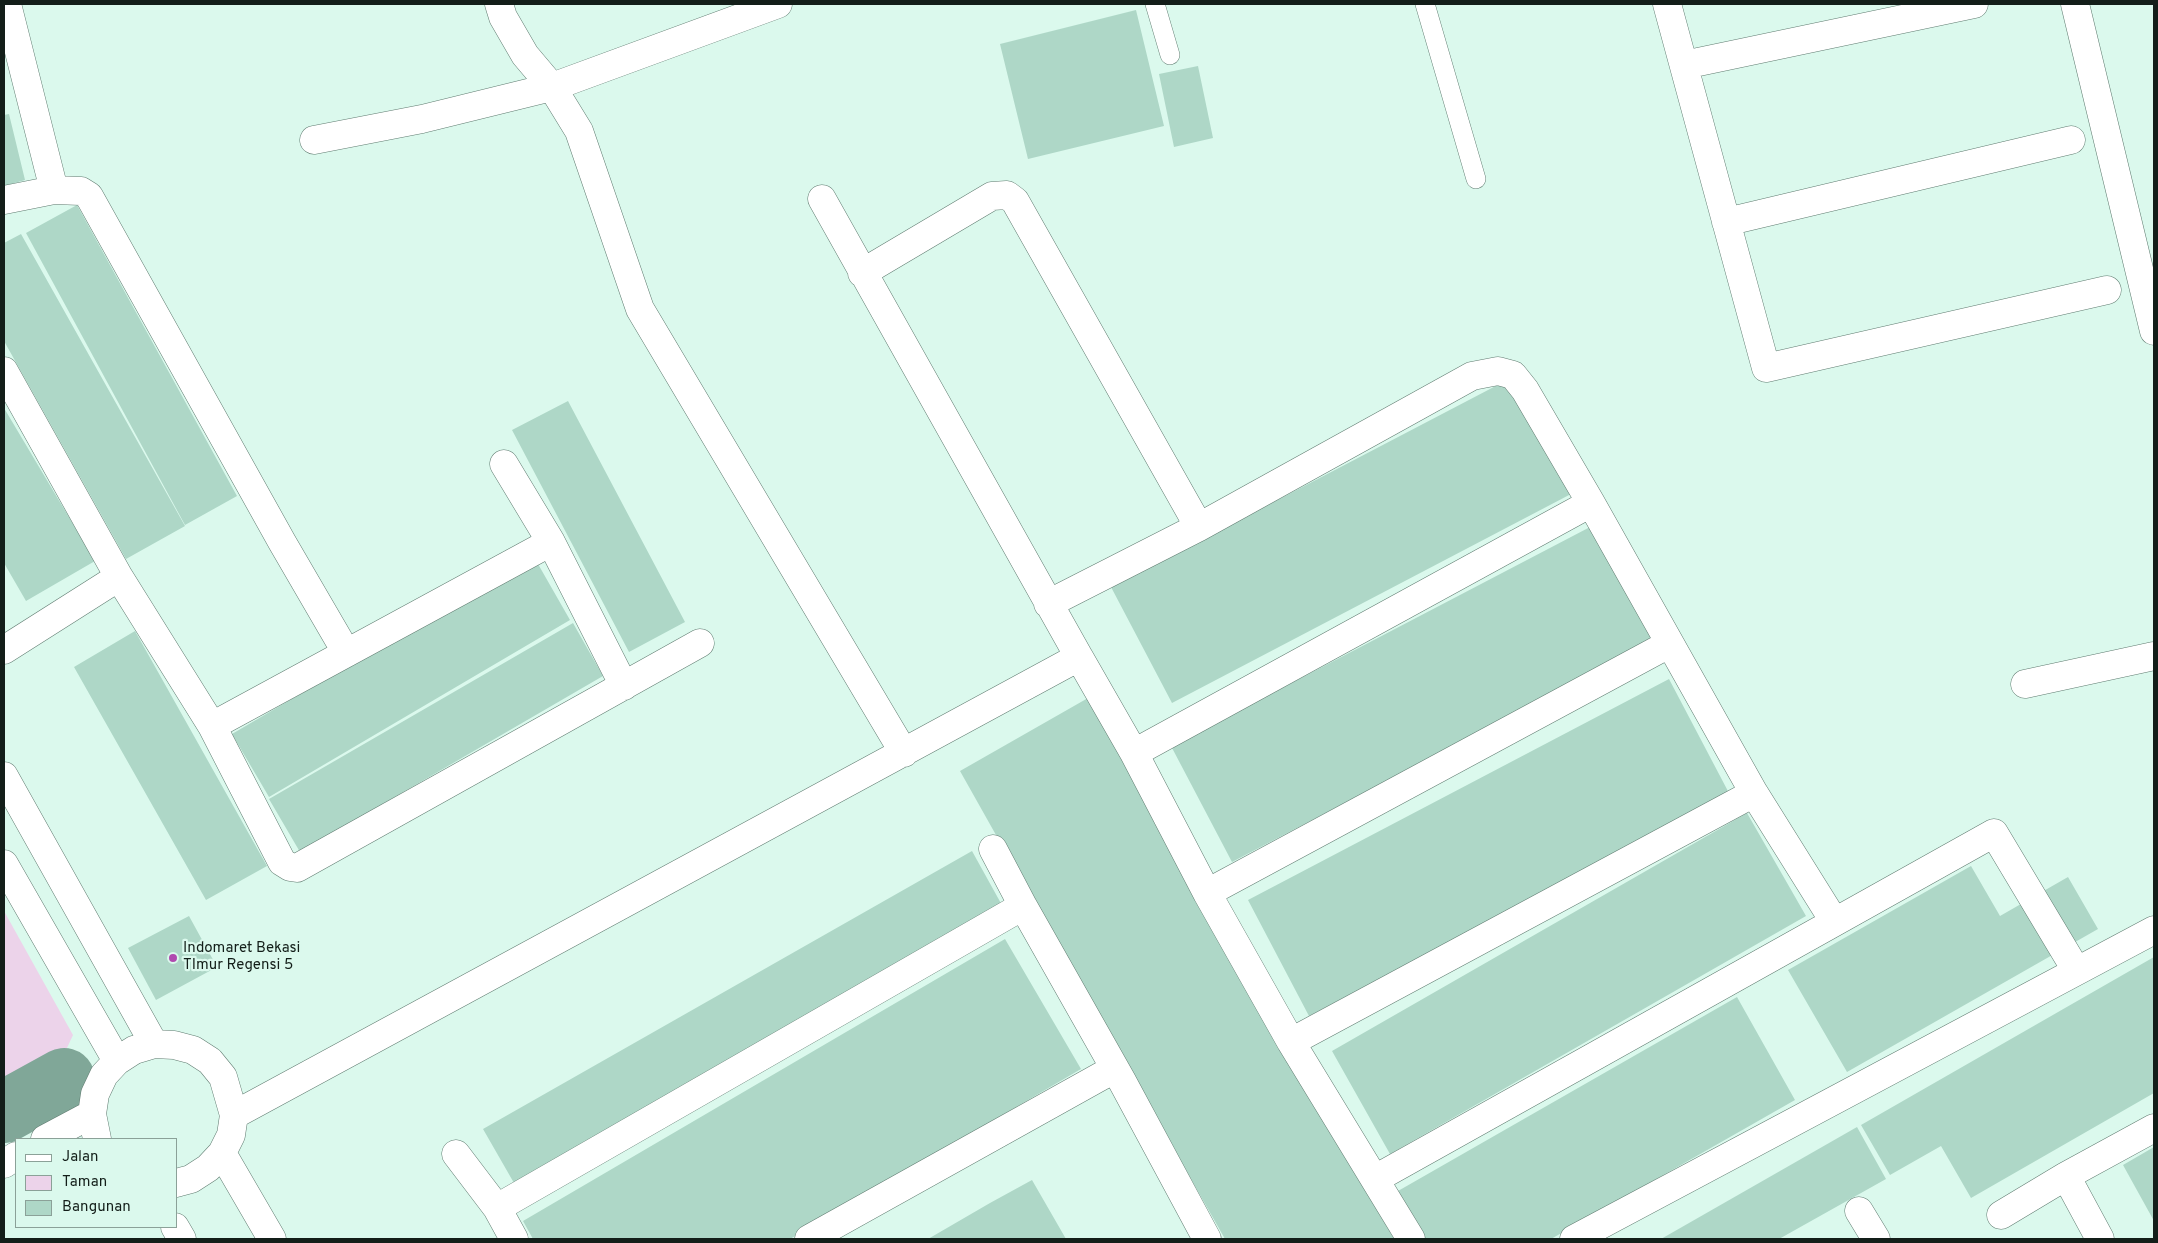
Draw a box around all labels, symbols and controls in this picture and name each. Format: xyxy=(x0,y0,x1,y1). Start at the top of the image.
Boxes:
place label: Indomaret Bekasi TImur Regensi 5 xyxy=(183,940,300,975)
marker: Indomaret Bekasi TImur Regensi 5 xyxy=(167,952,179,964)
legend xyxy=(15,1138,178,1228)
text: Jalan xyxy=(62,1148,99,1167)
text: Taman xyxy=(62,1173,107,1192)
text: Bangunan xyxy=(62,1198,131,1217)

